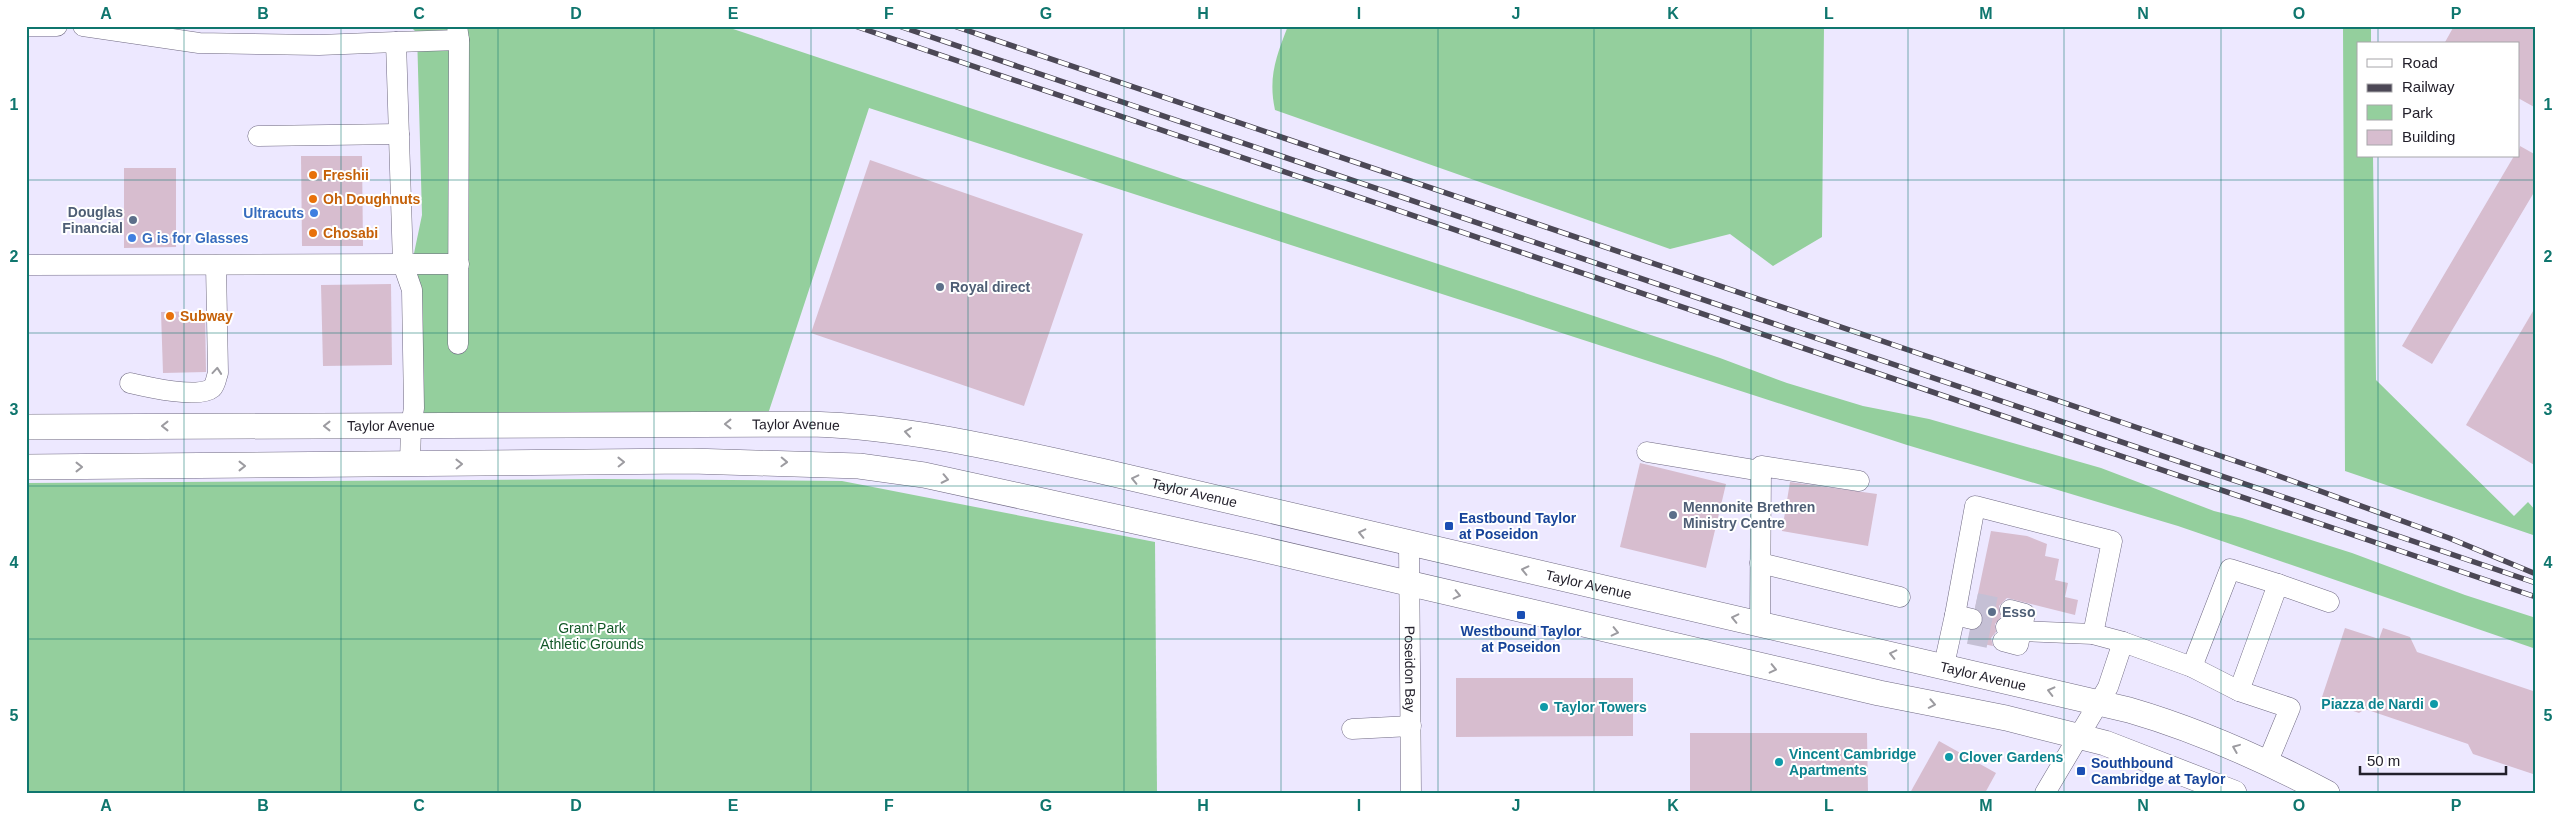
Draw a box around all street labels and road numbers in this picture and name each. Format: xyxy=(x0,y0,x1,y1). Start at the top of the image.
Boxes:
street label: Taylor Avenue xyxy=(752,416,841,433)
street label: Taylor Avenue xyxy=(347,417,435,434)
street label: Taylor Avenue xyxy=(1150,475,1239,510)
street label: Taylor Avenue xyxy=(1544,567,1634,602)
street label: Poseidon Bay xyxy=(1402,626,1418,712)
street label: Taylor Avenue xyxy=(1939,658,2028,694)

